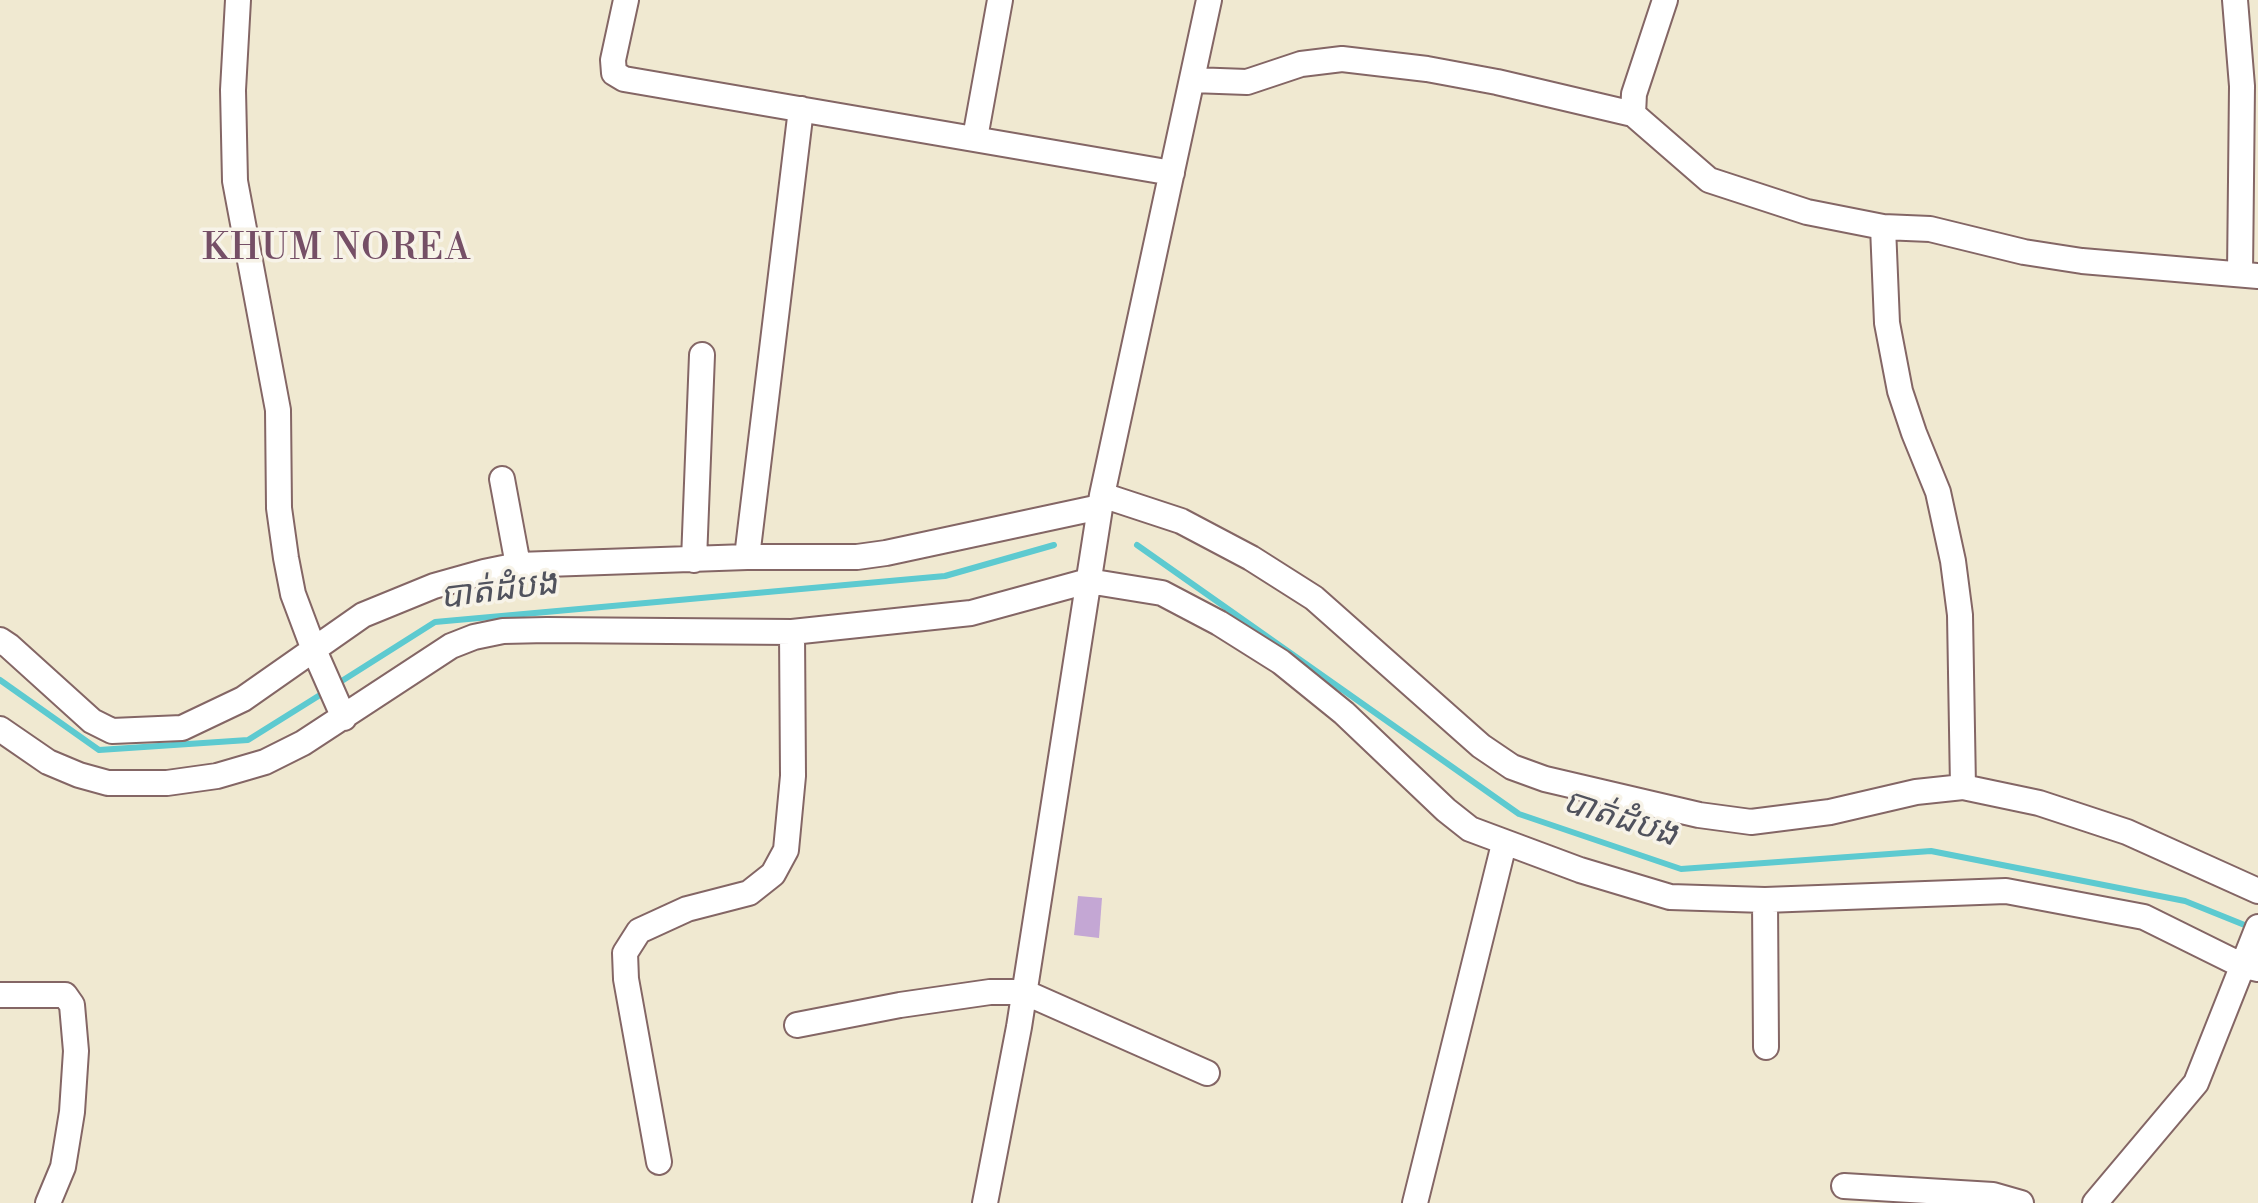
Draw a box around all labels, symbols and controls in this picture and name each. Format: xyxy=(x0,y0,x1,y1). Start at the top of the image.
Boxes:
district label: KHUM NOREA xyxy=(202,228,472,272)
water label: បាត់ដំបង xyxy=(438,565,560,619)
water label: បាត់ដំបង xyxy=(1558,782,1682,858)

